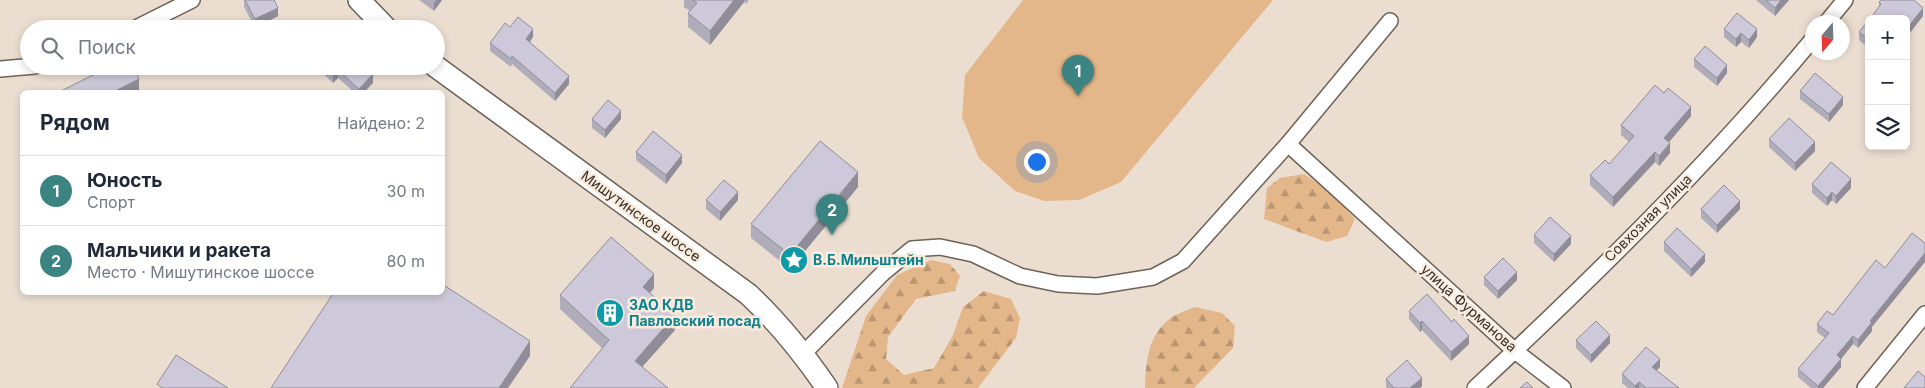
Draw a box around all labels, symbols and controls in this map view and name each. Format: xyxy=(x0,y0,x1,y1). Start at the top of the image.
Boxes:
north arrow xyxy=(1805,15,1850,60)
map controls xyxy=(1865,15,1910,150)
button: + xyxy=(1865,15,1910,60)
search box xyxy=(20,20,445,75)
icon: search xyxy=(38,34,66,62)
text: Поиск xyxy=(78,36,136,59)
pin: 1 xyxy=(1062,55,1094,96)
button: − xyxy=(1865,60,1910,105)
button: layers xyxy=(1865,105,1910,150)
text: Рядом xyxy=(40,110,110,135)
text: Найдено: 2 xyxy=(337,113,425,133)
your location xyxy=(1024,149,1050,175)
street label: Мишутинское шоссе xyxy=(578,167,704,265)
text: Юность xyxy=(87,169,163,192)
street label: Совхозная улица xyxy=(1600,170,1695,265)
text: 1 xyxy=(53,181,59,201)
text: 30 m xyxy=(387,181,425,201)
text: Спорт xyxy=(87,192,135,212)
pin: 2 xyxy=(816,194,848,235)
text: Мальчики и ракета xyxy=(87,239,271,262)
place icon: В.Б.Мильштейн xyxy=(779,245,809,275)
text: 2 xyxy=(51,251,61,271)
text: 80 m xyxy=(386,251,425,271)
place label: В.Б.Мильштейн xyxy=(813,251,924,268)
street label: улица Фурманова xyxy=(1418,260,1521,355)
text: Место · Мишутинское шоссе xyxy=(87,262,314,282)
place label: ЗАО КДВ Павловский посад xyxy=(629,296,761,329)
building icon: ЗАО КДВ Павловский посад xyxy=(595,298,625,328)

